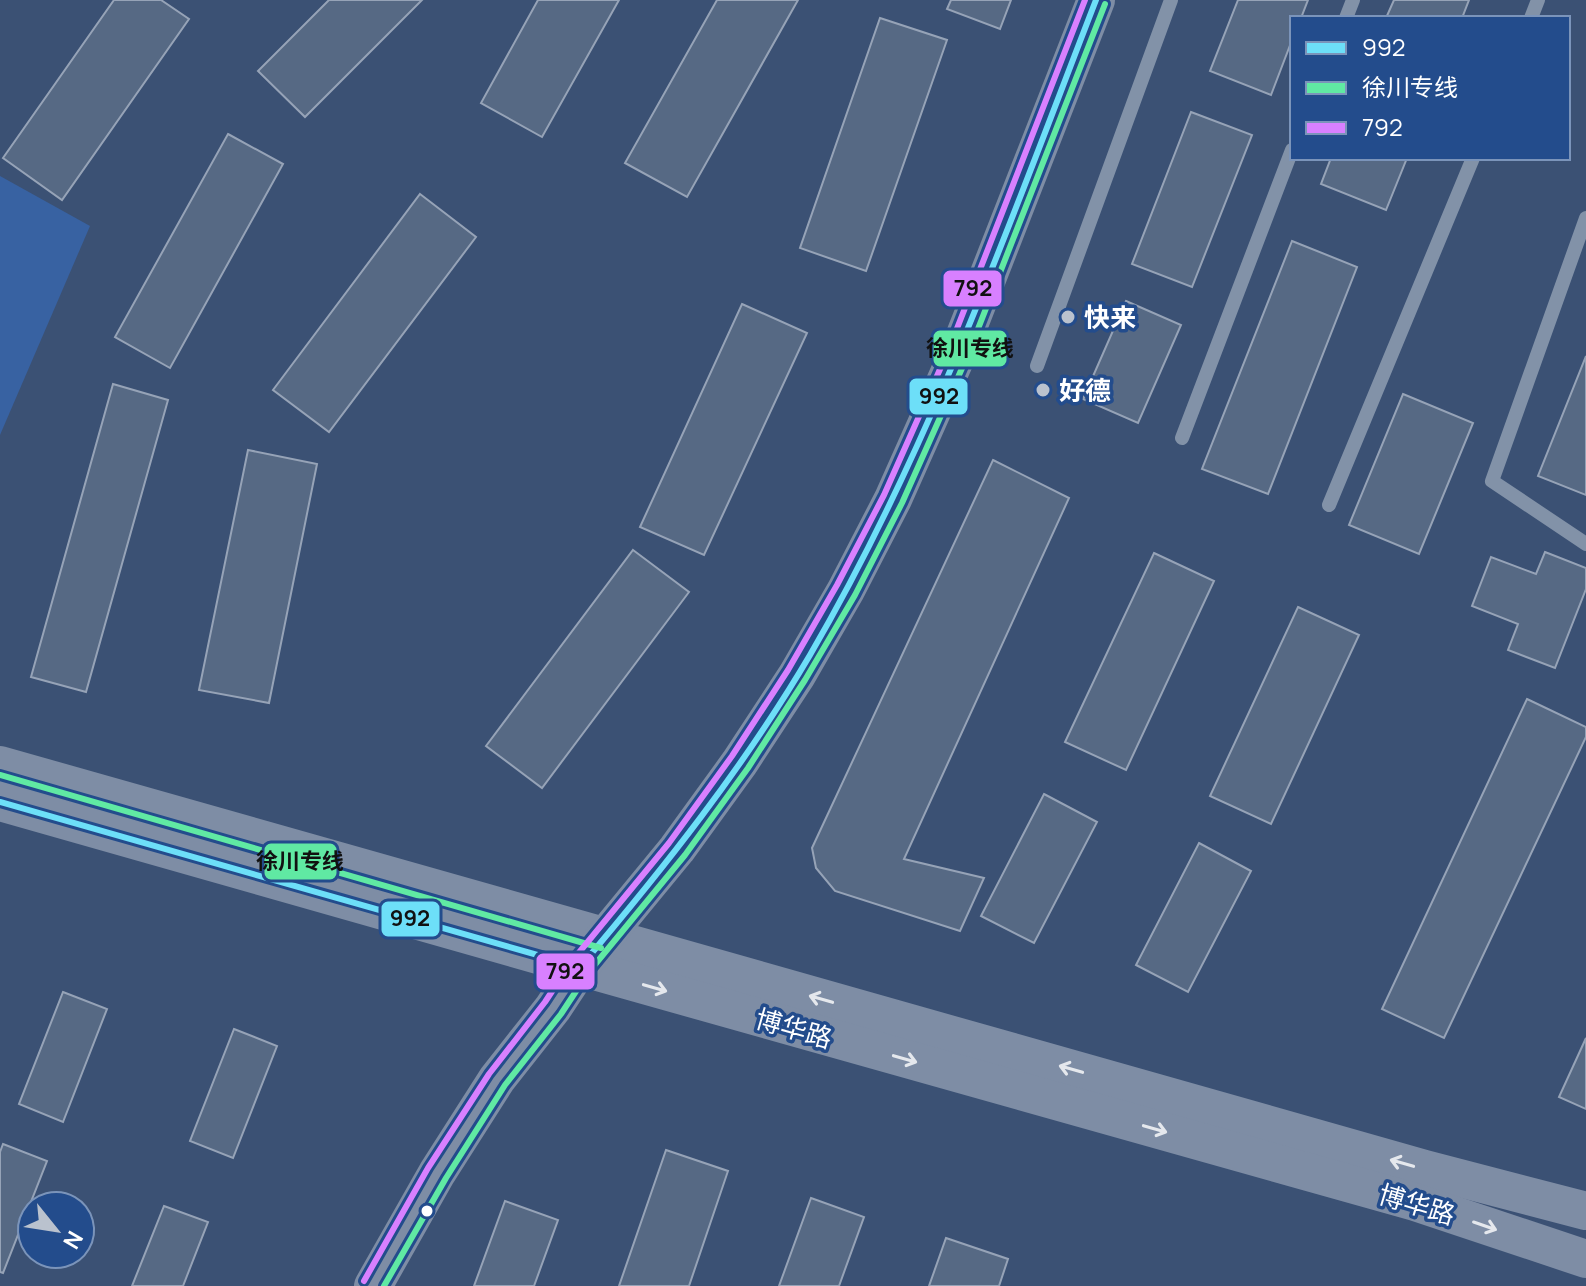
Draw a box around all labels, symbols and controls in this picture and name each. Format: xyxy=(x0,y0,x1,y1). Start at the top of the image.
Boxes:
legend xyxy=(1290,16,1570,160)
text: 992 xyxy=(1362,30,1405,63)
text: 徐川专线 xyxy=(1362,70,1458,103)
text: 792 xyxy=(1362,110,1403,143)
line badge: 792 xyxy=(942,269,1003,308)
text: 792 xyxy=(954,273,992,303)
place label: 快来 xyxy=(1084,299,1136,335)
marker: 快来 xyxy=(1059,308,1077,326)
line badge: 徐川专线 xyxy=(932,329,1008,368)
text: 徐川专线 xyxy=(926,333,1014,363)
place label: 好德 xyxy=(1059,372,1111,408)
line badge: 992 xyxy=(908,377,969,416)
text: 992 xyxy=(919,381,959,411)
marker: 好德 xyxy=(1034,381,1052,399)
line badge: 徐川专线 xyxy=(263,842,338,881)
text: 徐川专线 xyxy=(256,846,344,876)
line badge: 992 xyxy=(380,900,441,938)
text: 992 xyxy=(390,903,430,933)
line badge: 792 xyxy=(535,952,596,991)
text: 792 xyxy=(546,956,584,986)
one-way arrow xyxy=(641,982,667,997)
one-way arrow xyxy=(809,991,834,1005)
street label: 博华路 xyxy=(752,1000,836,1056)
one-way arrow xyxy=(892,1052,918,1067)
one-way arrow xyxy=(1059,1061,1085,1076)
one-way arrow xyxy=(1142,1122,1168,1137)
one-way arrow xyxy=(1390,1154,1416,1169)
street label: 博华路 xyxy=(1374,1175,1460,1233)
north arrow xyxy=(16,1190,96,1270)
unlabelled marker xyxy=(419,1203,435,1219)
one-way arrow xyxy=(1473,1219,1498,1234)
text: N xyxy=(56,1226,90,1254)

